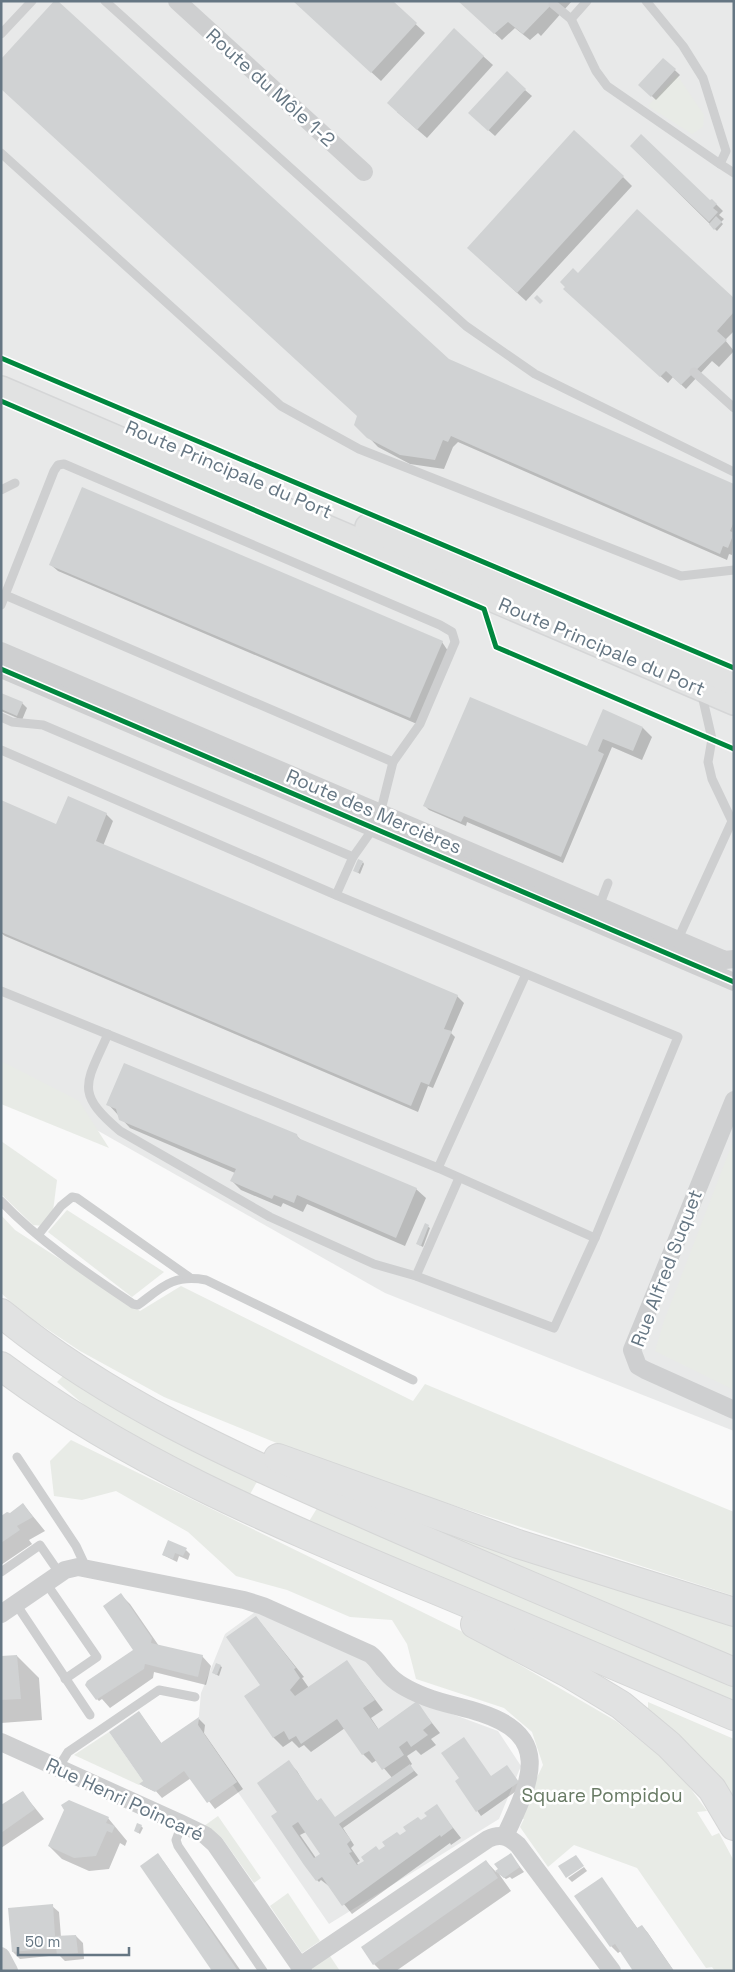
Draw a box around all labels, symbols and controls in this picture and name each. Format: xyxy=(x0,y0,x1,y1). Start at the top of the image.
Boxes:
street label: Route du Môle 1-2 xyxy=(201,23,341,152)
street label: Route Principale du Port xyxy=(122,415,336,524)
street label: Route Principale du Port xyxy=(495,592,709,701)
street label: Route des Mercières xyxy=(282,763,465,860)
street label: Rue Alfred Suquet xyxy=(625,1186,708,1350)
street label: Rue Henri Poincaré xyxy=(42,1752,208,1847)
park label: Square Pompidou xyxy=(521,1783,683,1808)
scale bar xyxy=(18,1924,129,1956)
text: 50 m xyxy=(25,1932,60,1951)

